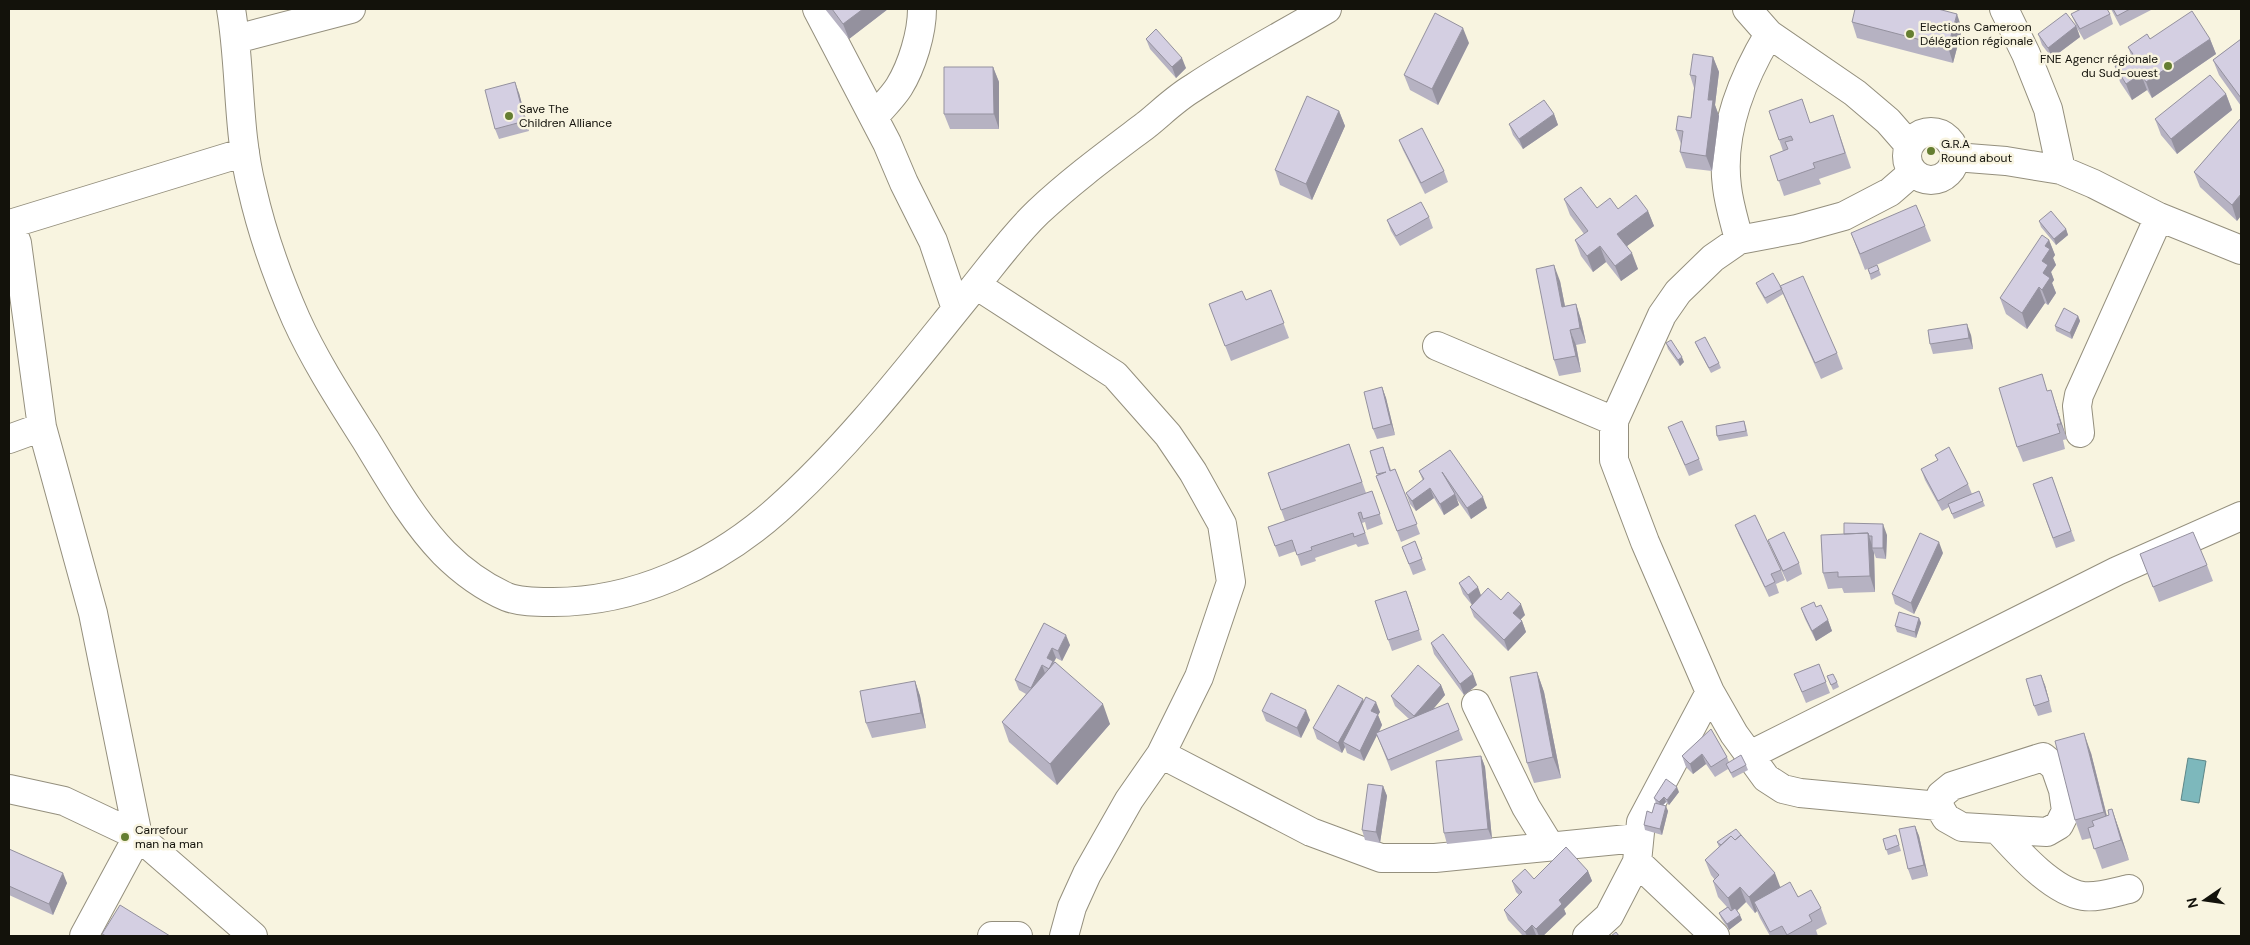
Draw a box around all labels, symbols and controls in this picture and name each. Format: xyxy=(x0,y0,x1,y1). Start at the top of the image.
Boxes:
place label: Elections Cameroon Délégation régionale xyxy=(1920,19,2033,49)
marker: Elections Cameroon Délégation régionale xyxy=(1904,28,1916,40)
place label: FNE Agencr régionale du Sud-ouest xyxy=(2040,51,2158,81)
marker: FNE Agencr régionale du Sud-ouest xyxy=(2162,60,2174,72)
place label: Save The Children Alliance xyxy=(519,101,612,131)
marker: Save The Children Alliance xyxy=(503,110,515,122)
place label: G.R.A Round about xyxy=(1941,136,2012,166)
marker: G.R.A Round about xyxy=(1925,145,1937,157)
place label: Carrefour man na man xyxy=(135,822,203,852)
marker: Carrefour man na man xyxy=(119,831,131,843)
north arrow xyxy=(2180,875,2230,925)
text: N xyxy=(2182,896,2202,910)

